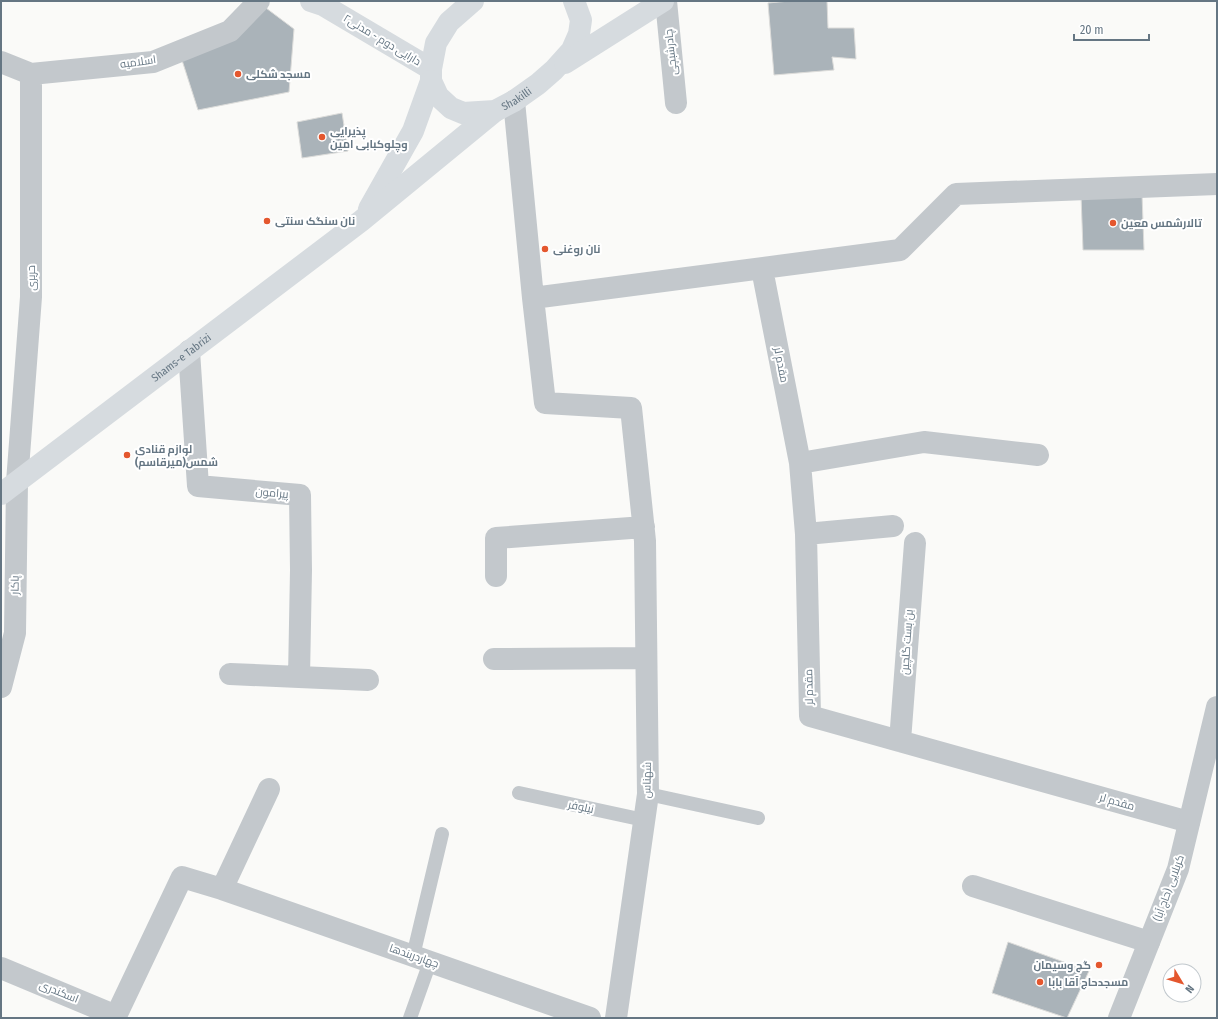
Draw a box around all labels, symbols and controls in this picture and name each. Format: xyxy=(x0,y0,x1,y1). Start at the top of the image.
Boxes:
street label: دارایی دوم - مدنی۲ xyxy=(340,12,423,69)
scale bar xyxy=(1074,16,1149,42)
text: 20 m xyxy=(1080,23,1104,37)
street label: چادرشبچی xyxy=(662,28,680,76)
street label: اسلامیه xyxy=(119,53,157,71)
place label: مسجد شکلی xyxy=(246,68,311,81)
marker: مسجد شکلی xyxy=(233,69,243,79)
street label: Shakilli xyxy=(499,84,534,113)
place label: پذیرایی وچلوکبابی امین xyxy=(330,125,408,153)
marker: پذیرایی وچلوکبابی امین xyxy=(317,132,327,142)
place label: نان سنگک سنتی xyxy=(275,215,355,228)
marker: نان سنگک سنتی xyxy=(262,216,272,226)
place label: تالارشمس معین xyxy=(1121,217,1203,230)
marker: تالارشمس معین xyxy=(1108,218,1118,228)
place label: نان روغنی xyxy=(553,243,601,257)
marker: نان روغنی xyxy=(540,244,550,254)
street label: حریری xyxy=(25,265,38,291)
street label: Shams-e Tabrizi xyxy=(149,331,214,384)
street label: مقدم لر xyxy=(770,345,791,384)
place label: لوازم قنادی شمس(میرقاسم) xyxy=(135,443,218,470)
marker: لوازم قنادی شمس(میرقاسم) xyxy=(122,450,132,460)
street label: پیرامون xyxy=(255,485,289,501)
street label: پاکار xyxy=(8,575,22,596)
street label: بن بست گلچین xyxy=(898,609,916,675)
street label: مقدم لر xyxy=(802,669,817,706)
street label: شهناس xyxy=(640,762,654,798)
street label: مقدم لر xyxy=(1097,791,1136,814)
street label: نیلوفر xyxy=(566,798,595,816)
street label: کربلایی (حاج آبا) xyxy=(1151,853,1188,923)
street label: چهاردربندها xyxy=(387,941,441,971)
place label: گچ وسیمان xyxy=(1033,959,1091,973)
marker: گچ وسیمان xyxy=(1094,960,1104,970)
north arrow xyxy=(1162,963,1202,1003)
place label: مسجدحاج آقا بابا xyxy=(1048,976,1128,990)
marker: مسجدحاج آقا بابا xyxy=(1035,977,1045,987)
street label: اسکندری xyxy=(37,978,81,1006)
text: N xyxy=(1182,982,1197,995)

